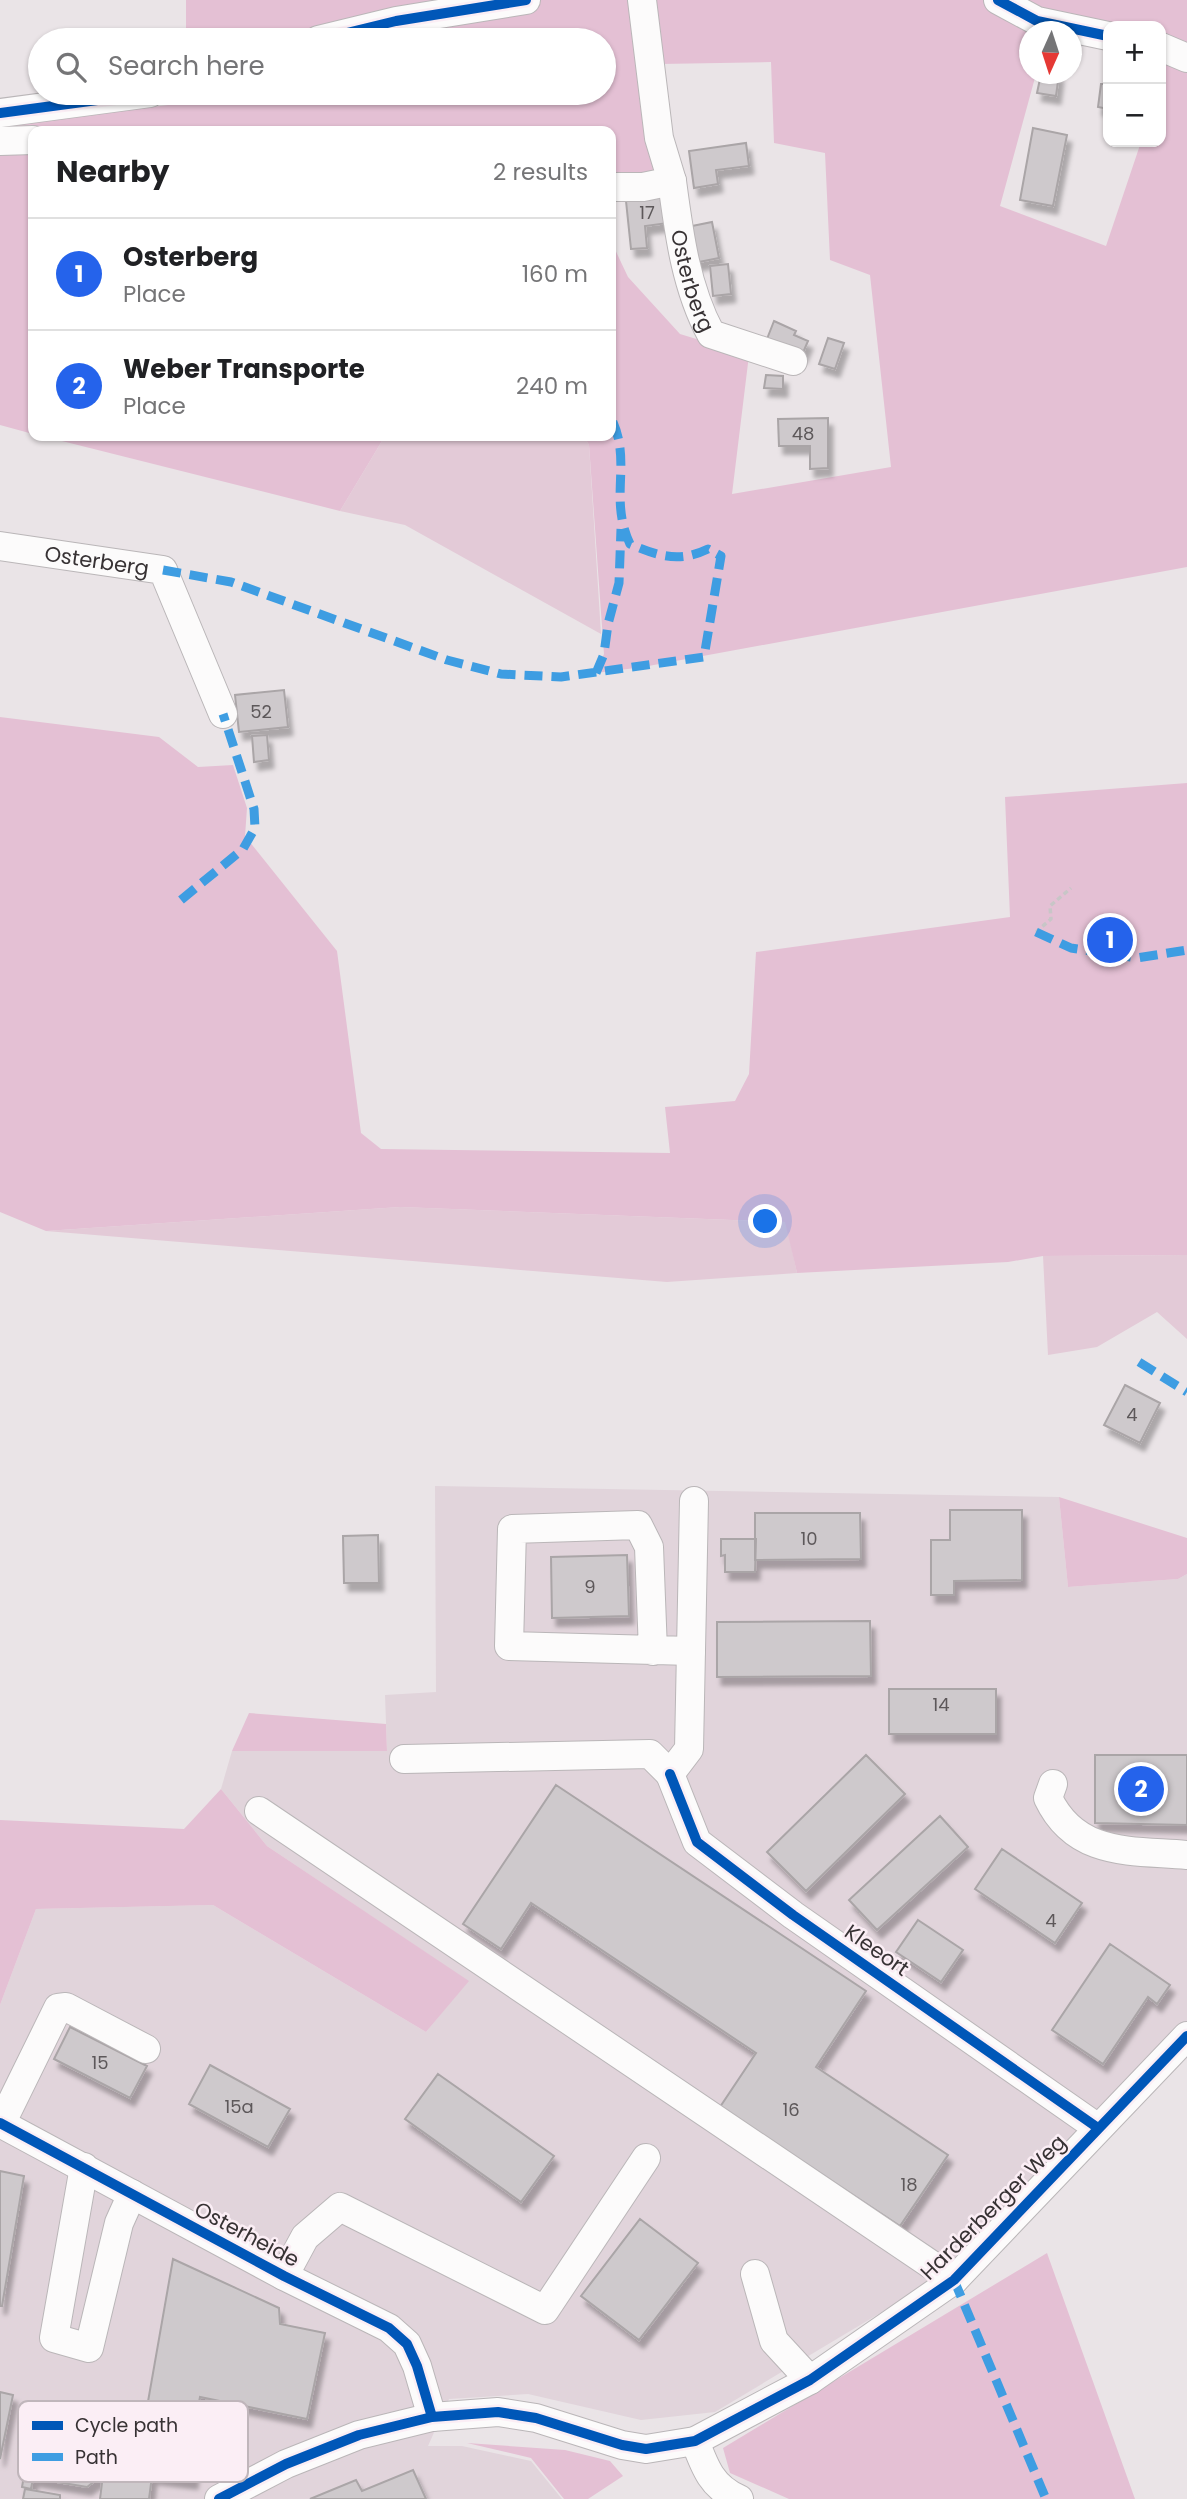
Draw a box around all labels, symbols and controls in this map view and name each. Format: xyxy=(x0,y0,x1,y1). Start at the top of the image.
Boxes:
north arrow xyxy=(1019,21,1082,84)
map controls xyxy=(1103,21,1166,147)
button: + xyxy=(1103,21,1166,84)
search box xyxy=(28,28,616,105)
icon: search xyxy=(52,48,90,86)
text: Search here xyxy=(108,48,265,84)
button: − xyxy=(1103,84,1166,147)
text: Nearby xyxy=(56,150,170,193)
text: 2 results xyxy=(493,156,588,188)
house number: 17 xyxy=(639,200,655,225)
street label: Osterberg xyxy=(665,227,722,337)
text: Osterberg xyxy=(123,239,258,275)
text: 1 xyxy=(75,258,83,290)
text: 160 m xyxy=(522,258,588,290)
text: Place xyxy=(123,278,186,310)
text: Weber Transporte xyxy=(123,351,365,387)
text: 2 xyxy=(72,370,86,402)
text: 240 m xyxy=(516,370,588,402)
text: Place xyxy=(123,390,186,422)
house number: 48 xyxy=(792,421,814,446)
street label: Osterberg xyxy=(43,538,151,582)
house number: 52 xyxy=(250,699,272,724)
pin: 1 xyxy=(1087,914,1133,966)
your location xyxy=(748,1204,782,1238)
house number: 4 xyxy=(1126,1402,1138,1427)
house number: 10 xyxy=(800,1526,818,1551)
house number: 9 xyxy=(584,1574,596,1599)
house number: 14 xyxy=(932,1692,950,1717)
pin: 2 xyxy=(1118,1763,1164,1815)
house number: 4 xyxy=(1045,1908,1057,1933)
street label: Kleeort xyxy=(839,1917,915,1983)
house number: 15 xyxy=(91,2050,109,2075)
house number: 15a xyxy=(224,2094,254,2119)
house number: 16 xyxy=(782,2097,800,2122)
street label: Harderberger Weg xyxy=(914,2128,1072,2286)
house number: 18 xyxy=(900,2172,918,2197)
street label: Osterheide xyxy=(190,2194,304,2274)
legend xyxy=(18,2401,248,2482)
text: Cycle path xyxy=(75,2412,178,2439)
text: Path xyxy=(75,2444,118,2471)

